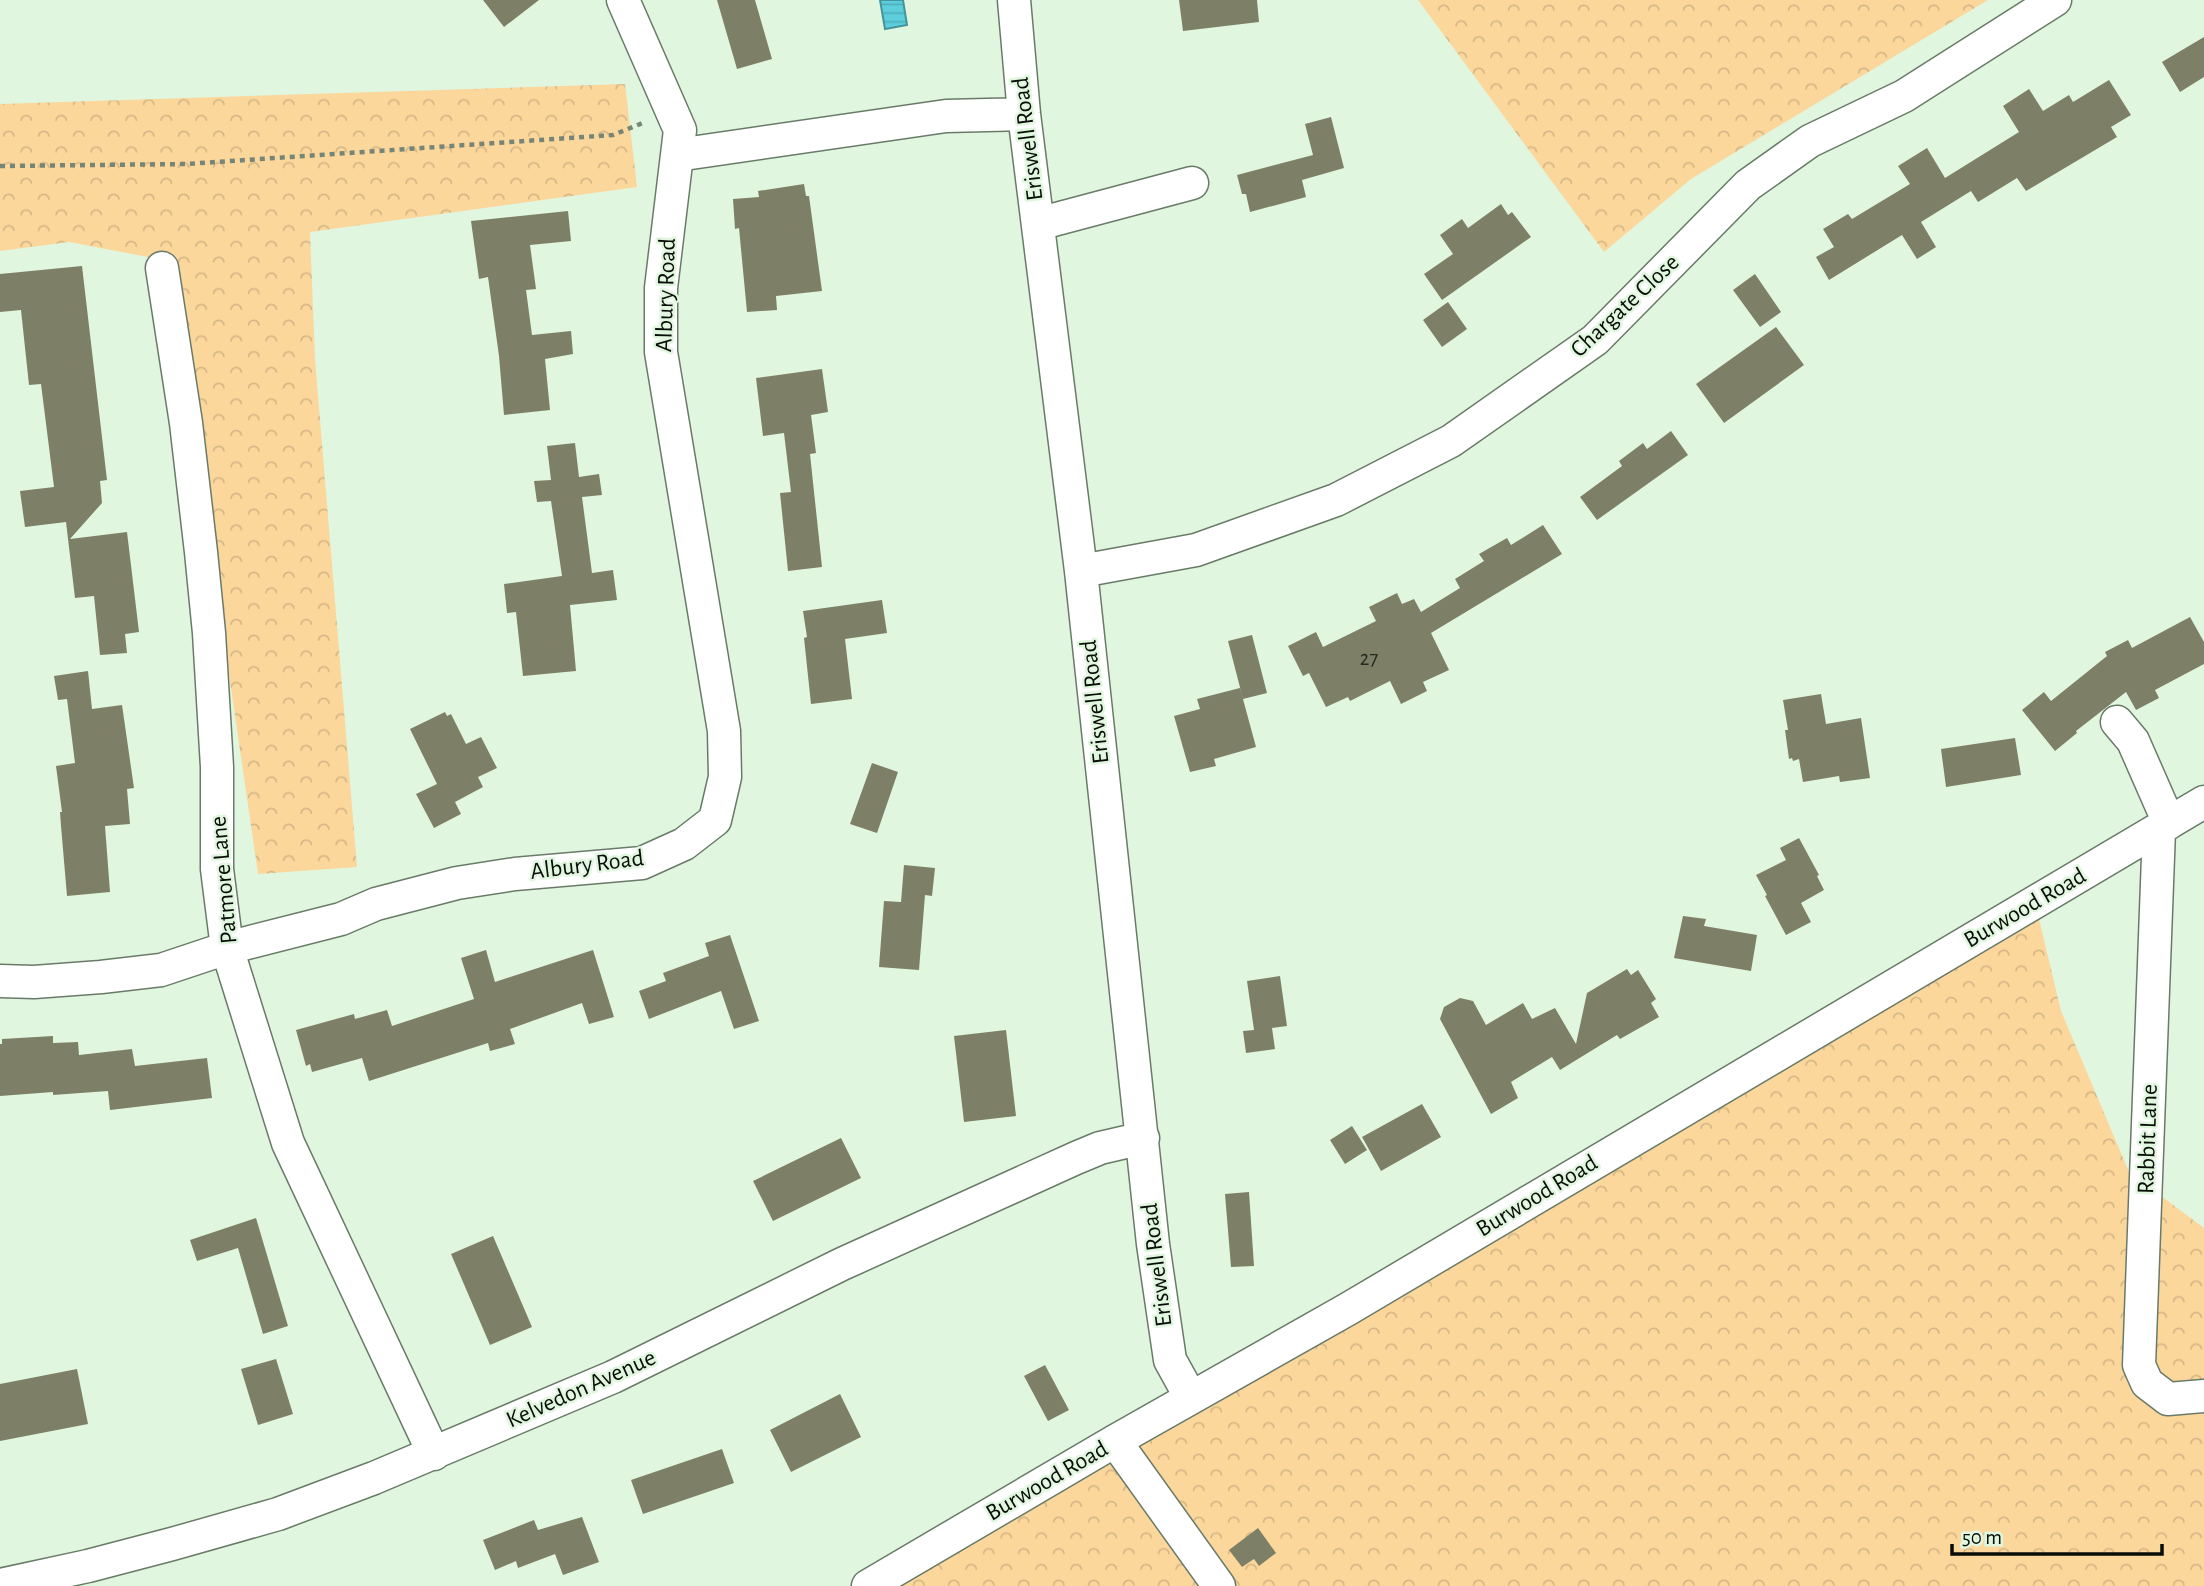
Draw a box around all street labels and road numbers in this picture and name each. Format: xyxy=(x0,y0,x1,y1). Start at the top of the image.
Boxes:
street label: Eriswell Road xyxy=(1009,76,1047,202)
street label: Albury Road xyxy=(652,238,680,352)
street label: Chargate Close xyxy=(1566,250,1684,362)
street label: Eriswell Road xyxy=(1077,639,1113,765)
street label: Patmore Lane xyxy=(206,815,242,945)
street label: Albury Road xyxy=(529,846,645,884)
street label: Burwood Road xyxy=(1960,863,2090,953)
street label: Rabbit Lane xyxy=(2134,1083,2162,1195)
street label: Burwood Road xyxy=(1472,1151,1602,1241)
street label: Eriswell Road xyxy=(1138,1202,1176,1328)
street label: Kelvedon Avenue xyxy=(503,1345,659,1433)
street label: Burwood Road xyxy=(982,1436,1112,1526)

